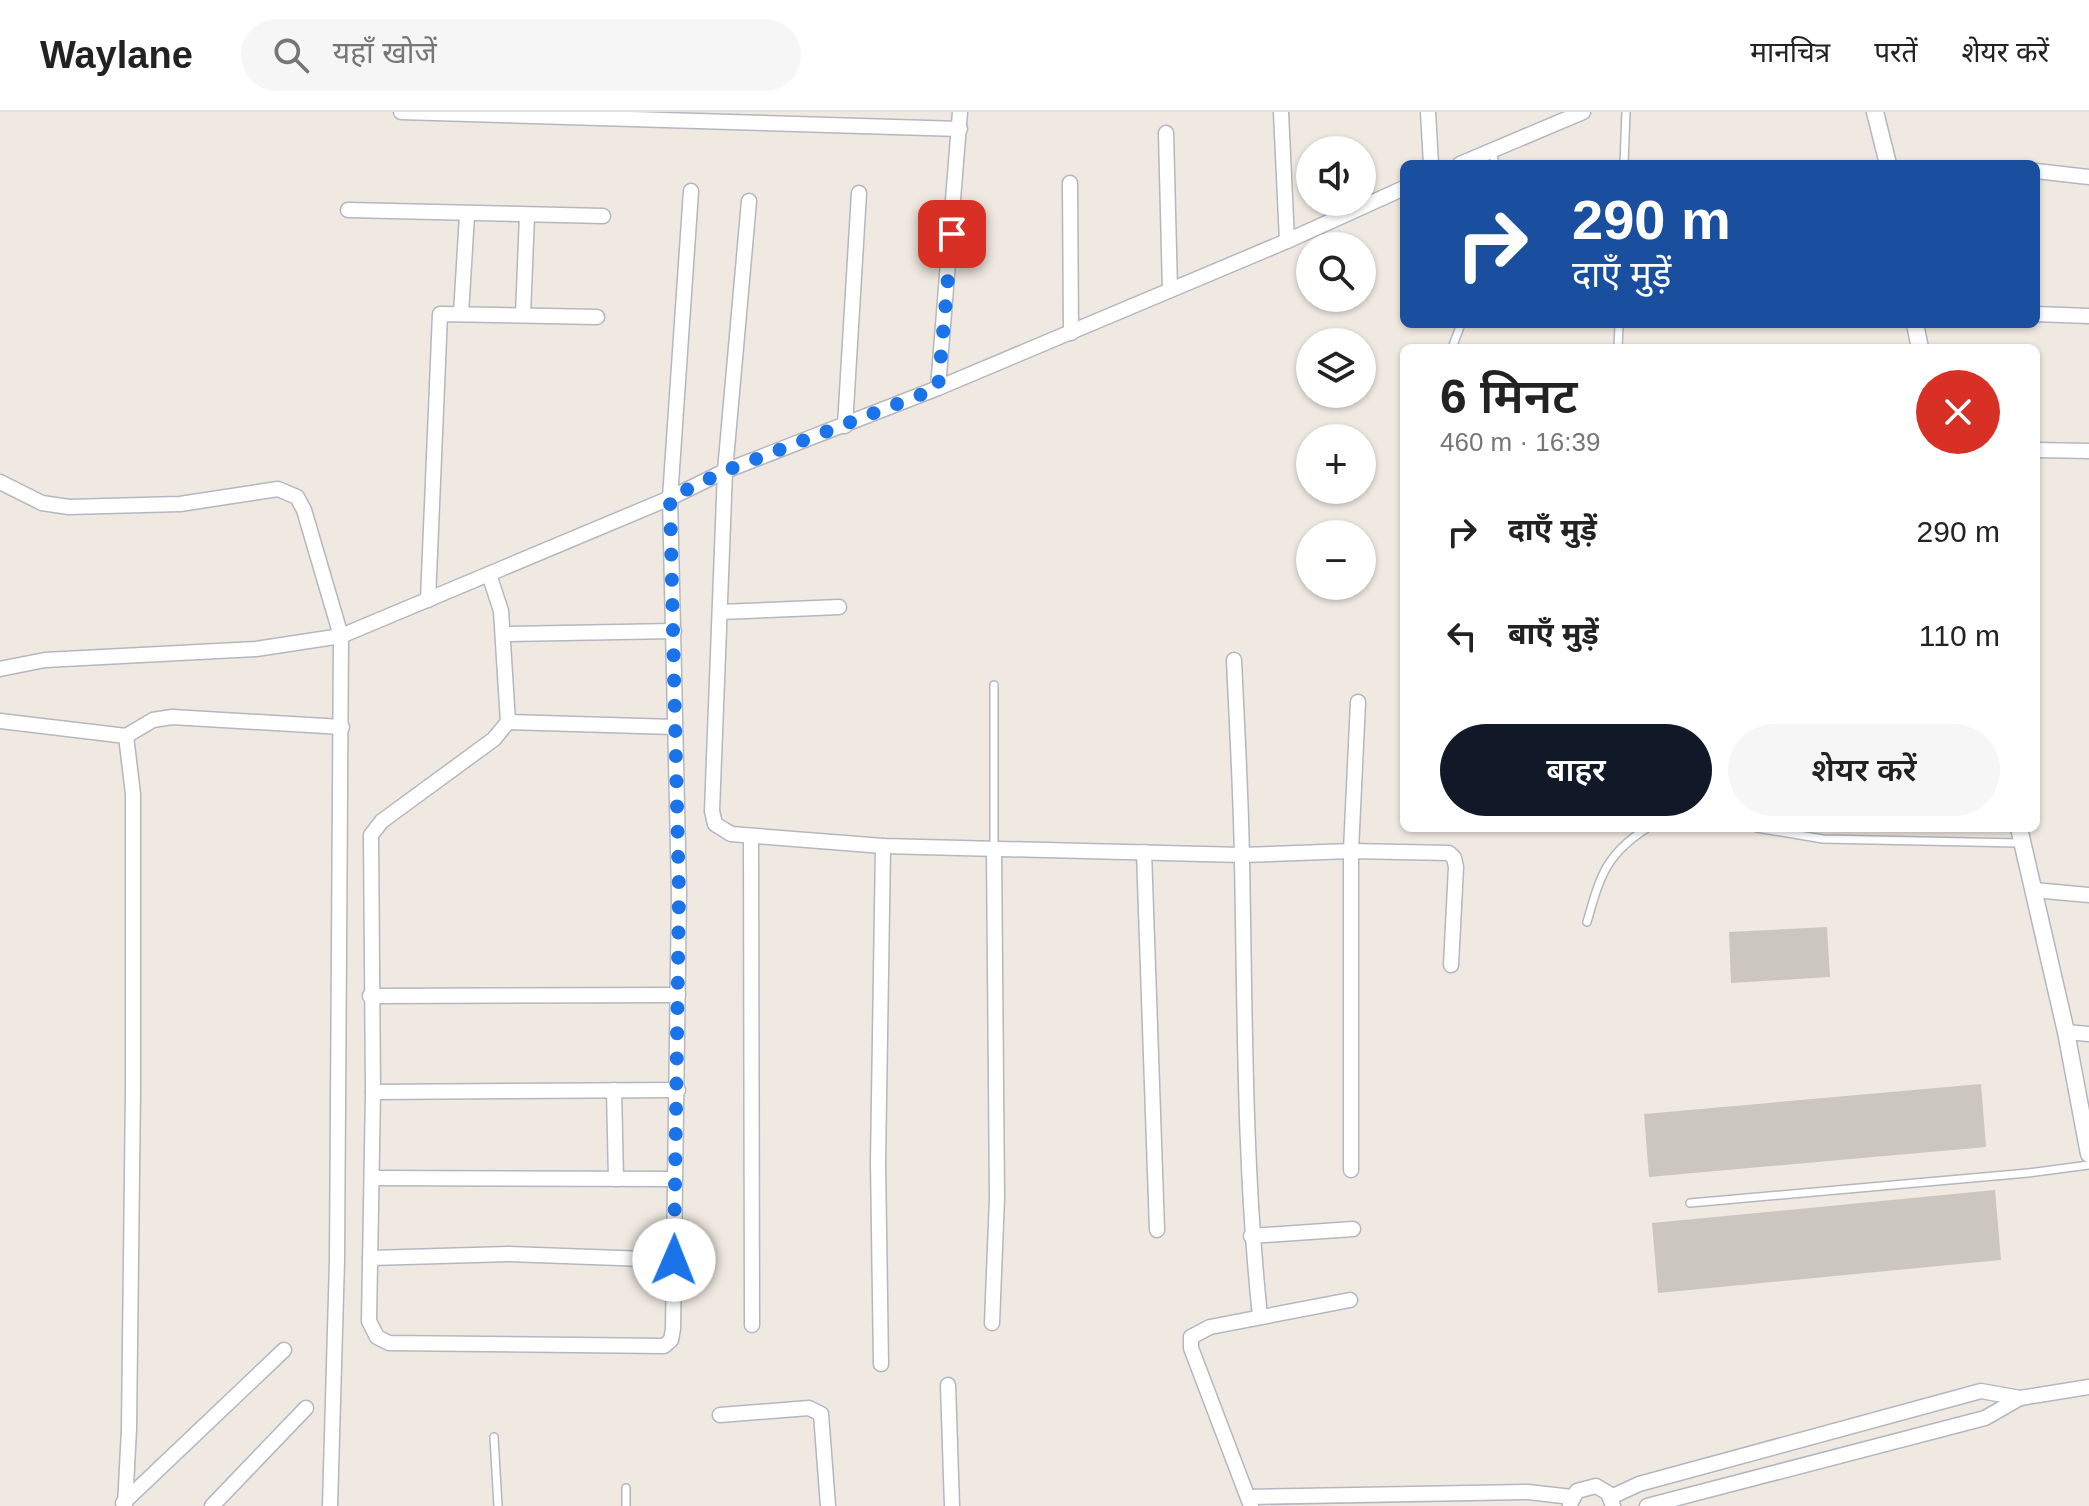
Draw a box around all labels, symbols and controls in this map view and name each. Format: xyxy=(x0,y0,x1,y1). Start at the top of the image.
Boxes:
search box xyxy=(241,19,801,91)
icon: search xyxy=(269,33,313,77)
text: Waylane xyxy=(40,34,193,76)
text: यहाँ खोजें xyxy=(333,36,437,69)
text: मानचित्र xyxy=(1750,37,1830,68)
text: परतें xyxy=(1874,37,1918,68)
text: शेयर करें xyxy=(1962,37,2049,68)
map controls xyxy=(1296,136,1376,600)
button: sound xyxy=(1296,136,1376,216)
text: 290 m xyxy=(1572,188,1731,251)
icon: right xyxy=(1440,192,1544,296)
pin xyxy=(918,200,986,268)
icon: arrive xyxy=(930,212,974,256)
button: search xyxy=(1296,232,1376,312)
text: दाएँ मुड़ें xyxy=(1572,254,1671,295)
button: layers xyxy=(1296,328,1376,408)
text: 6 मिनट xyxy=(1440,370,1577,423)
button: close xyxy=(1916,370,2000,454)
button: + xyxy=(1296,424,1376,504)
text: 460 m · 16:39 xyxy=(1440,427,1600,457)
icon: right xyxy=(1440,510,1484,554)
text: दाएँ मुड़ें xyxy=(1508,513,1597,546)
text: 290 m xyxy=(1917,515,2000,548)
button: − xyxy=(1296,520,1376,600)
icon: left xyxy=(1440,614,1484,658)
text: बाएँ मुड़ें xyxy=(1508,617,1599,650)
text: 110 m xyxy=(1919,619,2000,652)
button: बाहर xyxy=(1440,724,1712,816)
button: शेयर करें xyxy=(1728,724,2000,816)
position arrow xyxy=(632,1218,716,1302)

